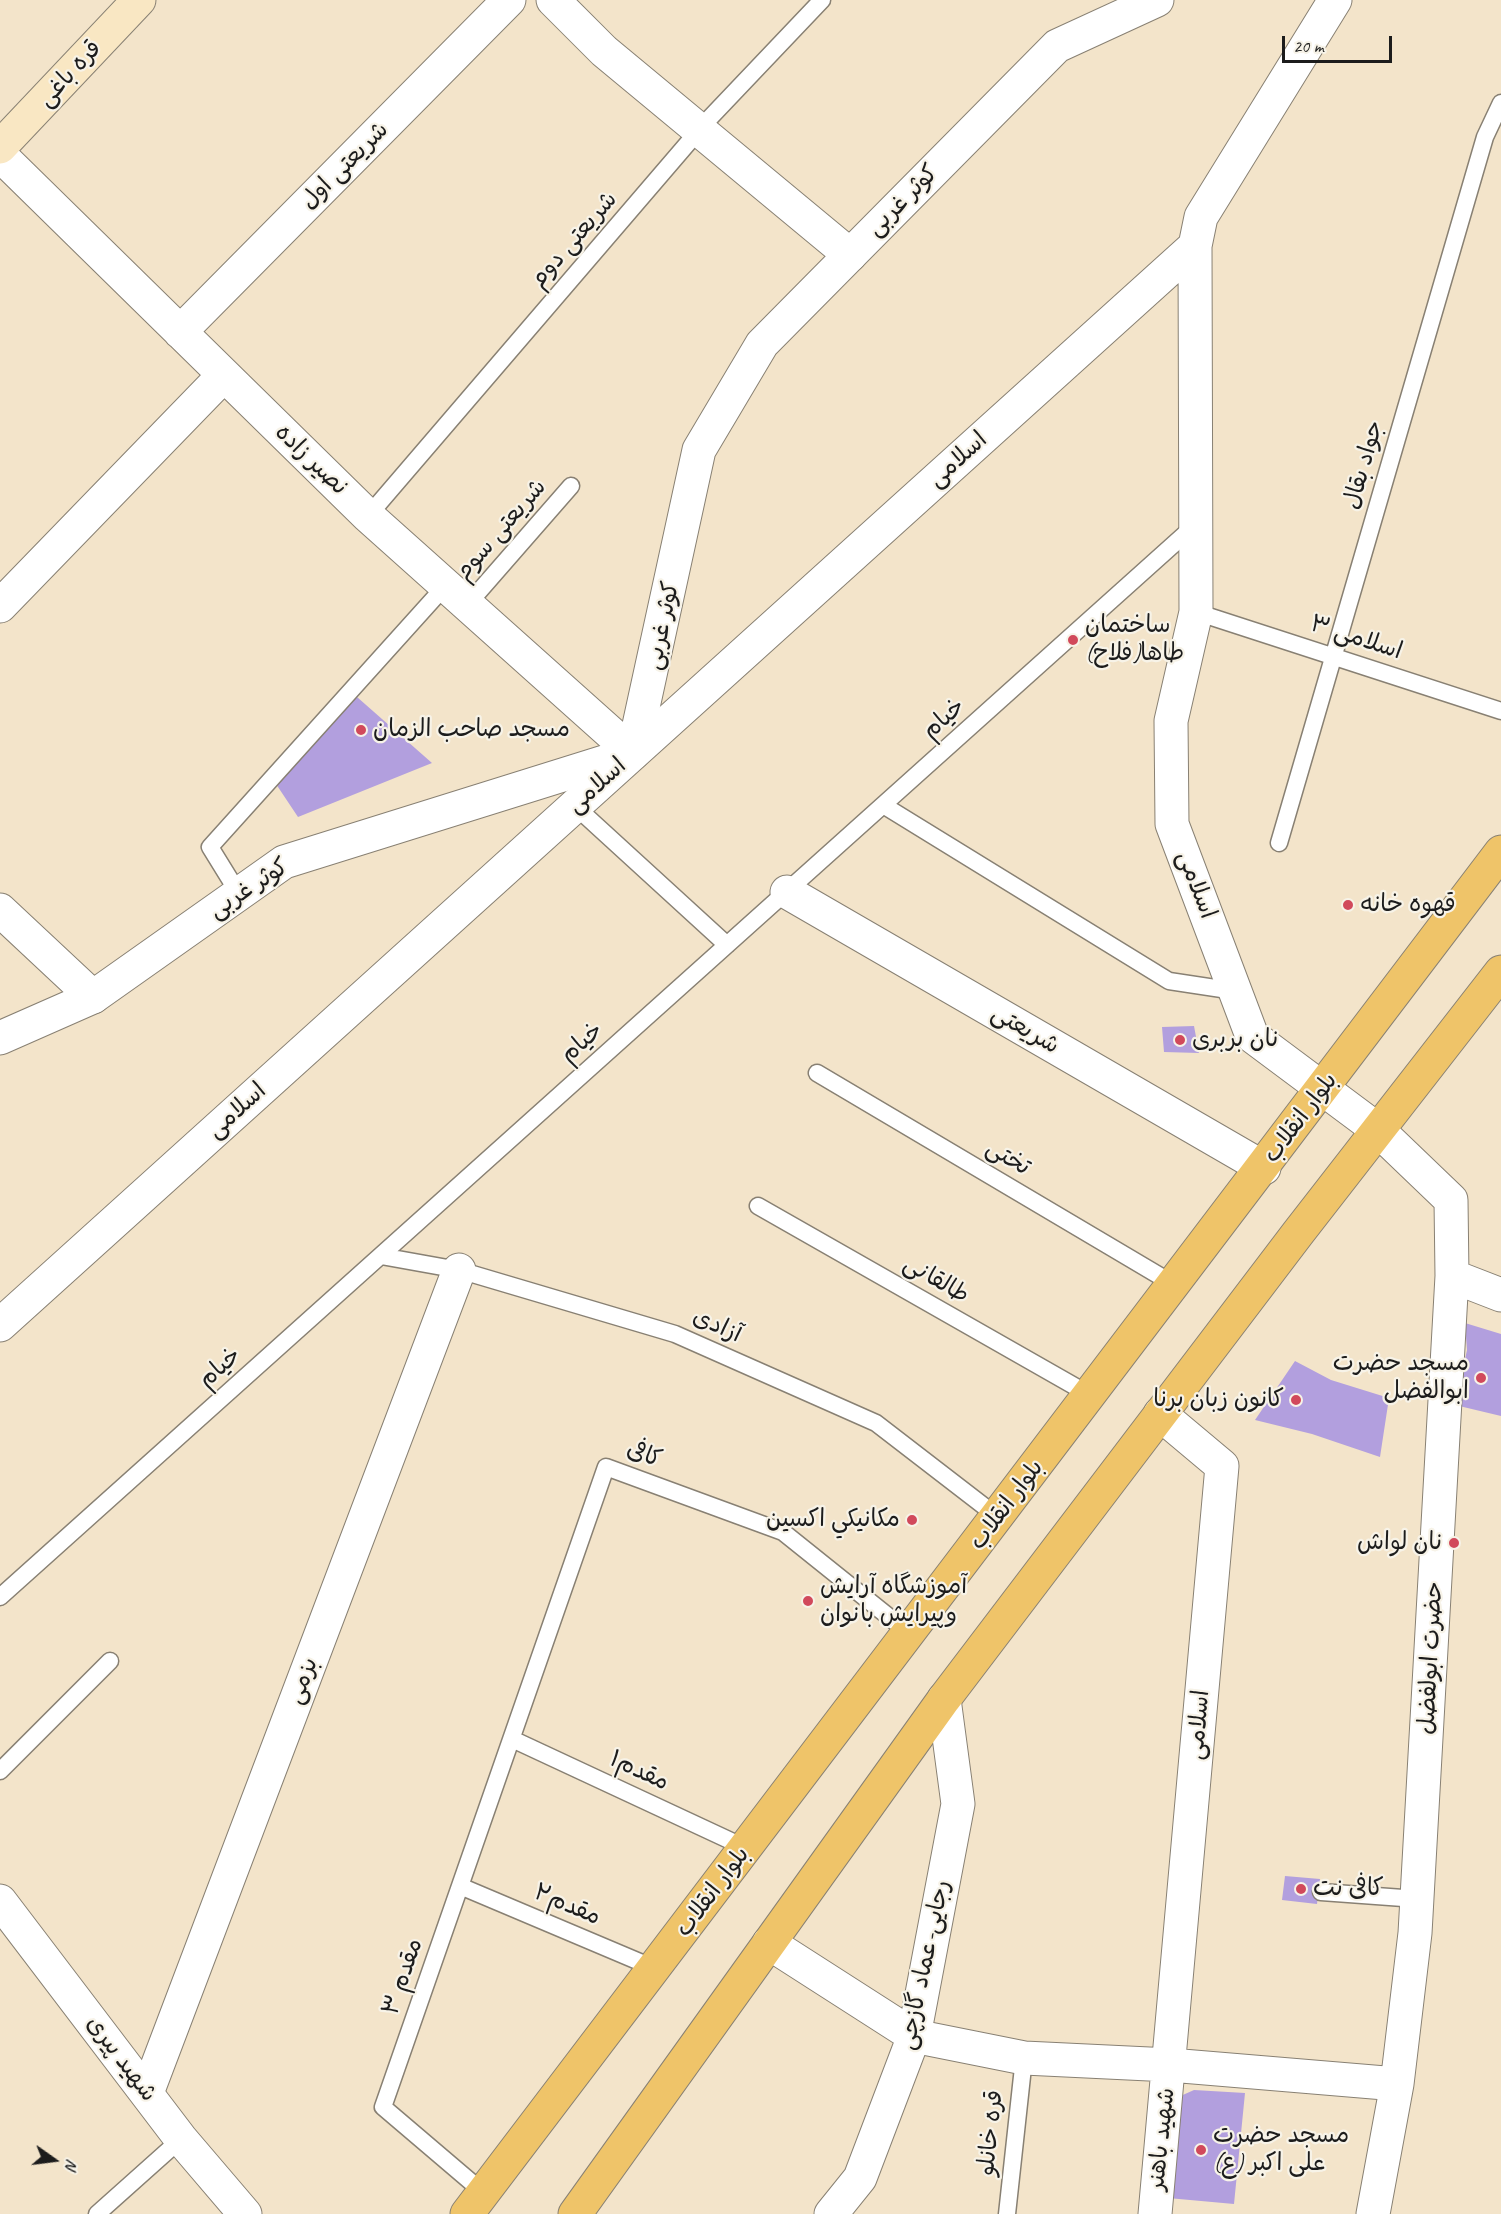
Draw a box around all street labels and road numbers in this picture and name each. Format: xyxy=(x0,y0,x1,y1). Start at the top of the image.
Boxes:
street label: قره باغی xyxy=(32,35,108,113)
street label: شریعتی اول xyxy=(295,116,395,216)
street label: کوثر غربی xyxy=(861,159,945,243)
street label: شریعتی دوم xyxy=(524,186,624,294)
street label: جواد بقال xyxy=(1338,417,1390,513)
street label: نصیر زاده xyxy=(269,418,353,502)
street label: اسلامی xyxy=(922,426,994,494)
street label: شریعتی سوم xyxy=(449,473,553,587)
street label: کوثر غربی xyxy=(640,579,686,673)
street label: اسلامی ۳ xyxy=(1306,610,1406,666)
street label: خیام xyxy=(917,692,971,746)
street label: اسلامی xyxy=(561,752,633,820)
street label: اسلامی xyxy=(1170,847,1222,923)
street label: کوثر غربی xyxy=(204,853,294,925)
street label: شریعتی xyxy=(986,999,1064,1061)
street label: خیام xyxy=(555,1016,609,1070)
street label: بلوار انقلاب xyxy=(1258,1067,1344,1169)
street label: اسلامی xyxy=(201,1077,273,1145)
street label: تختی xyxy=(981,1134,1035,1182)
street label: طالقانی xyxy=(898,1250,974,1310)
street label: آزادی xyxy=(688,1303,746,1349)
street label: خیام xyxy=(193,1341,247,1395)
street label: کافی xyxy=(622,1435,666,1475)
street label: بلوار انقلاب xyxy=(964,1454,1050,1556)
street label: حضرت ابولفضل xyxy=(1413,1581,1449,1735)
street label: بزمی xyxy=(281,1654,325,1708)
street label: اسلامی xyxy=(1182,1689,1216,1761)
street label: مقدم۱ xyxy=(604,1745,674,1797)
street label: بلوار انقلاب xyxy=(670,1841,756,1943)
street label: رجایی-عماد گازچی xyxy=(893,1877,957,2053)
street label: مقدم۲ xyxy=(529,1878,605,1932)
street label: مقدم ۳ xyxy=(376,1935,430,2019)
street label: شهید پیری xyxy=(79,2010,163,2108)
street label: شهید باهنر xyxy=(1142,2086,1182,2192)
street label: قره خانلو xyxy=(972,2089,1010,2177)

